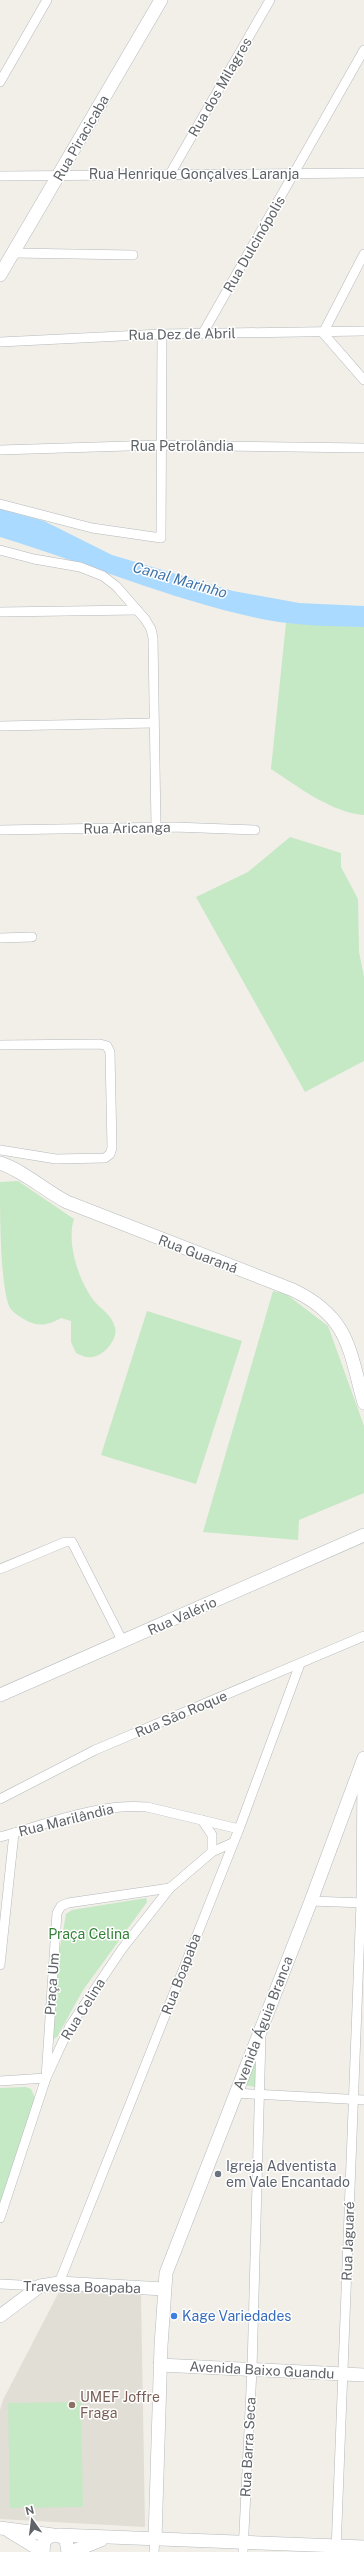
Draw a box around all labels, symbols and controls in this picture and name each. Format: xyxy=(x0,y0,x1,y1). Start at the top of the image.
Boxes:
street label: Rua dos Milagres xyxy=(185,34,255,140)
street label: Rua Piracicaba xyxy=(50,92,112,184)
street label: Rua Henrique Gonçalves Laranja xyxy=(89,166,299,182)
street label: Rua Dulcinópolis xyxy=(220,193,288,295)
street label: Rua Dez de Abril xyxy=(128,325,236,343)
street label: Rua Petrolândia xyxy=(130,438,234,454)
water label: Canal Marinho xyxy=(131,558,229,601)
street label: Rua Aricanga xyxy=(83,819,171,837)
street label: Rua Guaraná xyxy=(156,1232,240,1276)
street label: Rua Valério xyxy=(145,1594,219,1638)
street label: Rua São Roque xyxy=(133,1687,230,1741)
street label: Rua Marilândia xyxy=(17,1800,115,1840)
park label: Praça Celina xyxy=(48,1926,130,1942)
street label: Rua Boapaba xyxy=(158,1931,204,2017)
street label: Praça Um xyxy=(42,1952,62,2016)
street label: Avenida Águia Branca xyxy=(229,1954,296,2092)
street label: Rua Celina xyxy=(58,1975,108,2043)
place label: Igreja Adventista em Vale Encantado xyxy=(226,2158,350,2190)
marker: Igreja Adventista em Vale Encantado xyxy=(213,2169,223,2179)
street label: Rua Jaguaré xyxy=(339,2201,357,2281)
street label: Travessa Boapaba xyxy=(23,2278,141,2296)
place label: Kage Variedades xyxy=(182,2308,291,2324)
marker: Kage Variedades xyxy=(169,2311,179,2321)
street label: Avenida Baixo Guandu xyxy=(189,2358,335,2382)
place label: UMEF Joffre Fraga xyxy=(80,2389,160,2421)
street label: Rua Barra Seca xyxy=(237,2397,259,2497)
marker: UMEF Joffre Fraga xyxy=(67,2400,77,2410)
north arrow xyxy=(12,2500,52,2540)
text: N xyxy=(24,2503,35,2517)

